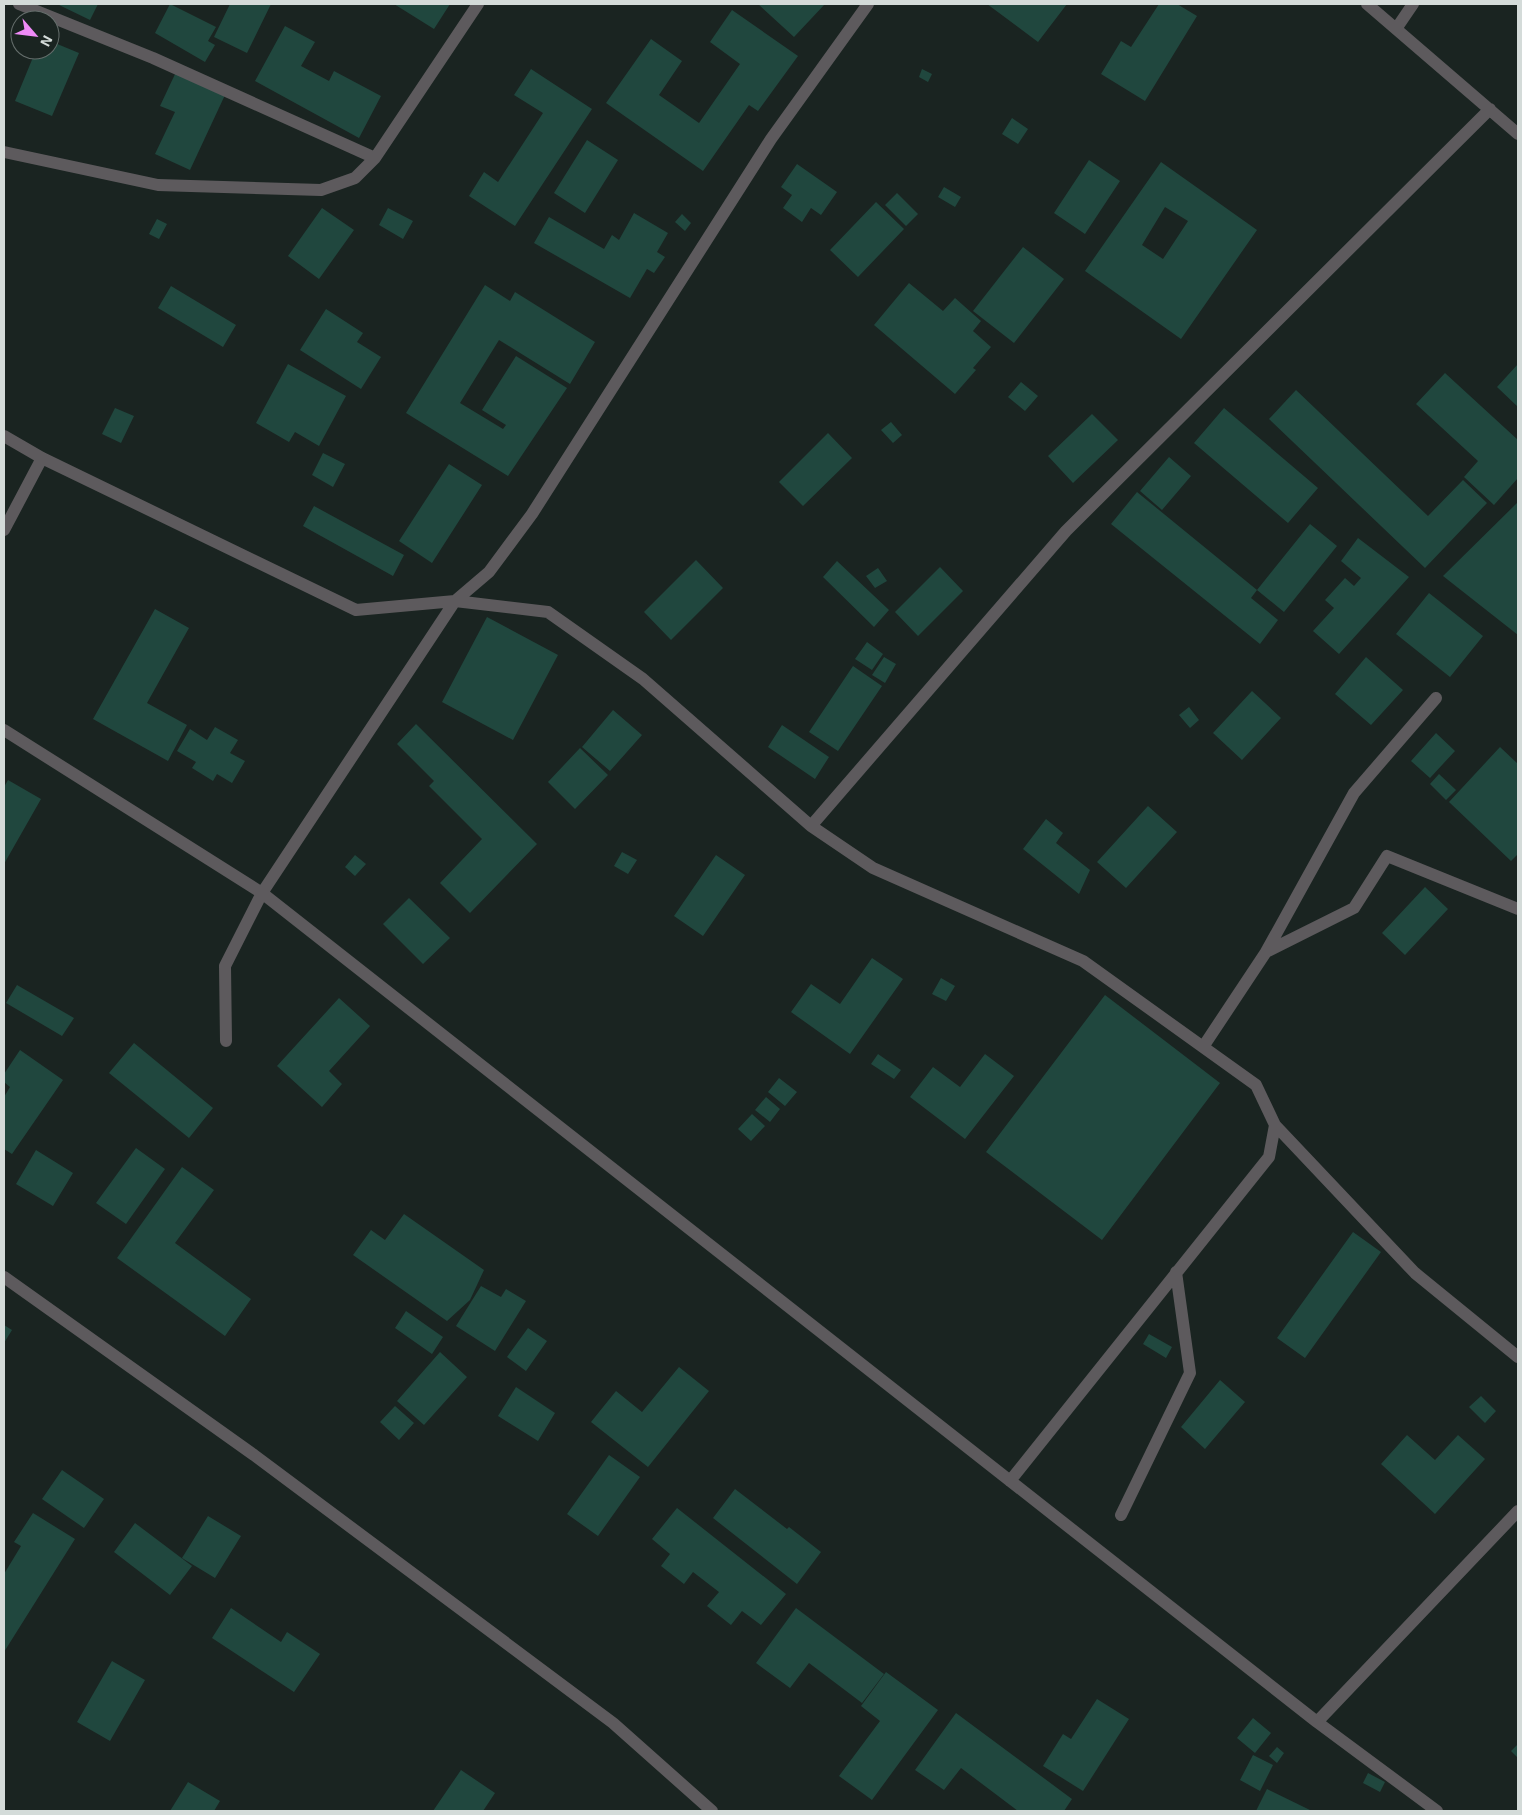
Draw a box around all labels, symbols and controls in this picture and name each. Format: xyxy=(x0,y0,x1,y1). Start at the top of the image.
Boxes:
north arrow xyxy=(10,10,60,60)
text: N xyxy=(37,33,57,50)

